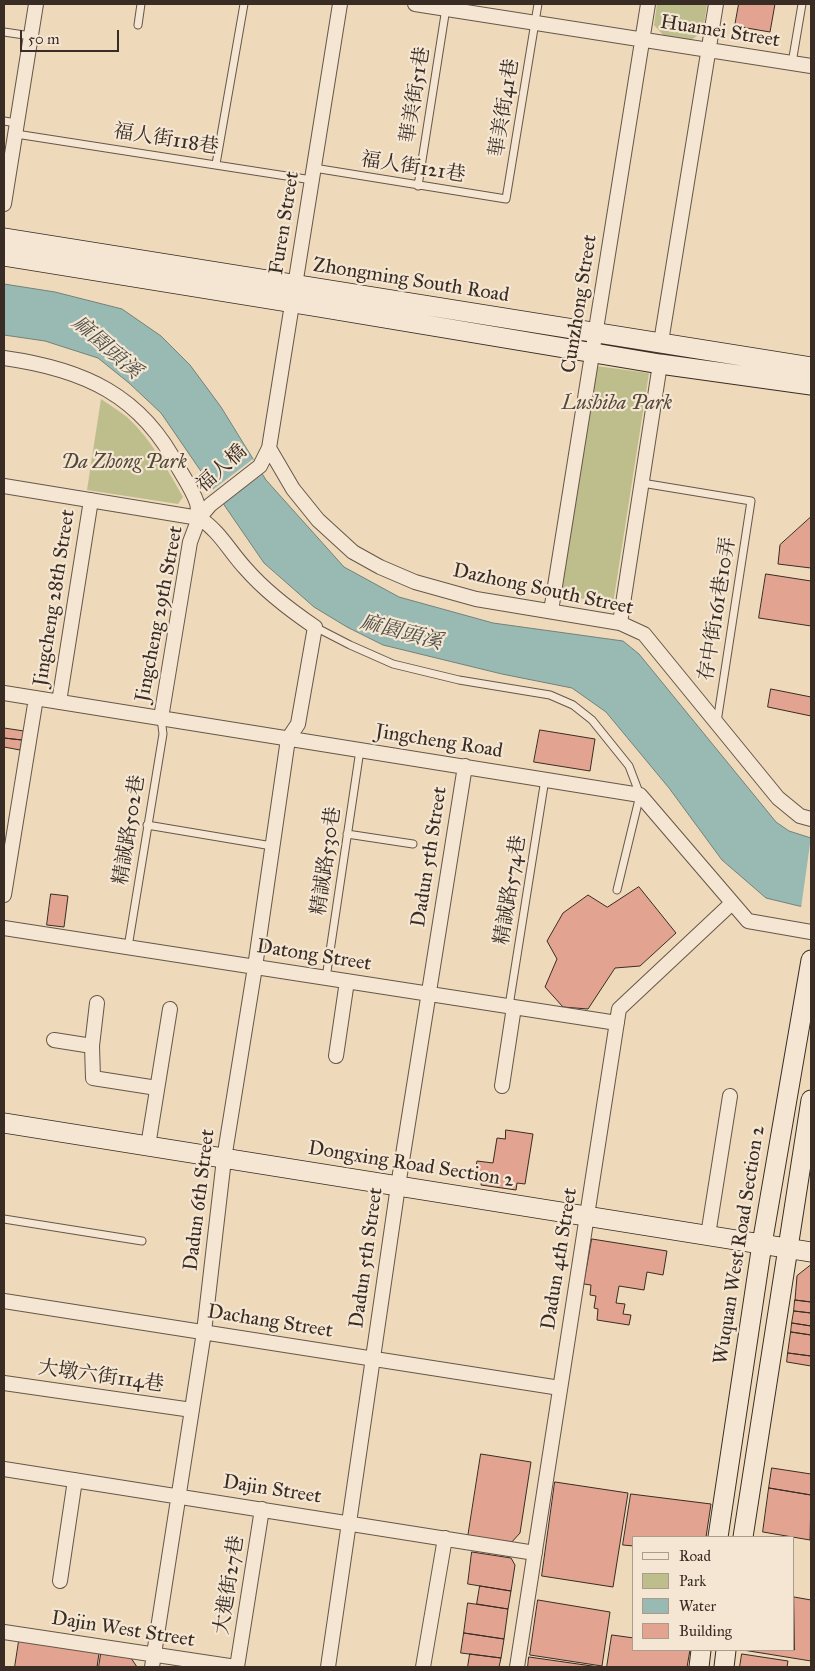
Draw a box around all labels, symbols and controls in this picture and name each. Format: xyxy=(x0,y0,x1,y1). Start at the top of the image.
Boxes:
street label: Huamei Street xyxy=(658,11,782,53)
scale bar xyxy=(22,20,121,52)
text: 50 m xyxy=(28,30,60,48)
street label: 華美街51巷 xyxy=(397,45,435,145)
street label: 華美街41巷 xyxy=(485,57,525,159)
street label: 福人街118巷 xyxy=(112,120,220,160)
street label: 福人街121巷 xyxy=(359,148,467,188)
street label: Furen Street xyxy=(265,170,305,276)
street label: Cunzhong Street xyxy=(557,233,603,375)
street label: Zhongming South Road xyxy=(311,254,511,308)
water label: 麻園頭溪 xyxy=(66,311,146,385)
park label: Lushiba Park xyxy=(562,392,672,416)
street label: 福人橋 xyxy=(192,440,252,498)
park label: Da Zhong Park xyxy=(61,451,187,475)
street label: Jingcheng 28th Street xyxy=(29,508,81,688)
street label: Jingcheng 29th Street xyxy=(131,524,189,704)
street label: 存中街161巷10弄 xyxy=(695,535,741,683)
street label: Dazhong South Street xyxy=(451,559,635,621)
water label: 麻園頭溪 xyxy=(357,610,445,656)
street label: Jingcheng Road xyxy=(374,720,504,764)
street label: 精誠路502巷 xyxy=(109,773,151,887)
street label: Dadun 5th Street xyxy=(407,785,453,929)
street label: 精誠路530巷 xyxy=(308,805,346,917)
street label: 精誠路574巷 xyxy=(490,833,532,947)
street label: Datong Street xyxy=(255,935,373,977)
street label: Wuquan West Road Section 2 xyxy=(709,1124,771,1366)
street label: Dadun 6th Street xyxy=(179,1128,221,1272)
street label: Dongxing Road Section 2 xyxy=(306,1137,516,1193)
street label: Dadun 5th Street xyxy=(345,1186,389,1330)
street label: Dadun 4th Street xyxy=(537,1186,583,1332)
street label: Dachang Street xyxy=(206,1300,334,1344)
street label: 大墩六街114巷 xyxy=(36,1356,166,1398)
street label: Dajin Street xyxy=(221,1470,323,1510)
street label: 大進街27巷 xyxy=(210,1534,250,1636)
legend xyxy=(632,1536,795,1651)
text: Road xyxy=(679,1547,711,1565)
text: Park xyxy=(679,1572,706,1590)
text: Water xyxy=(679,1597,716,1615)
street label: Dajin West Street xyxy=(50,1607,196,1653)
text: Building xyxy=(679,1622,732,1640)

